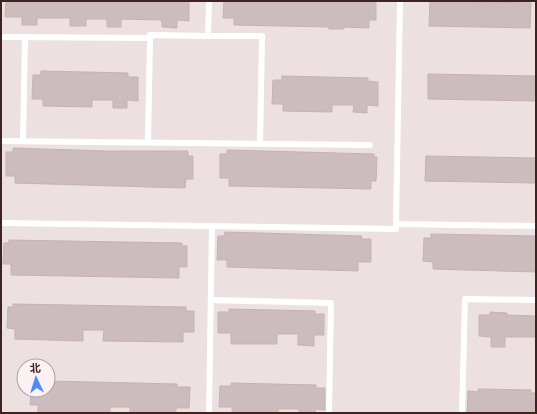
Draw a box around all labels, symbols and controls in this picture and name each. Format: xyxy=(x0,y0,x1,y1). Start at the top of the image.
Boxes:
north arrow xyxy=(16,358,56,398)
text: 北 xyxy=(29,361,41,375)

